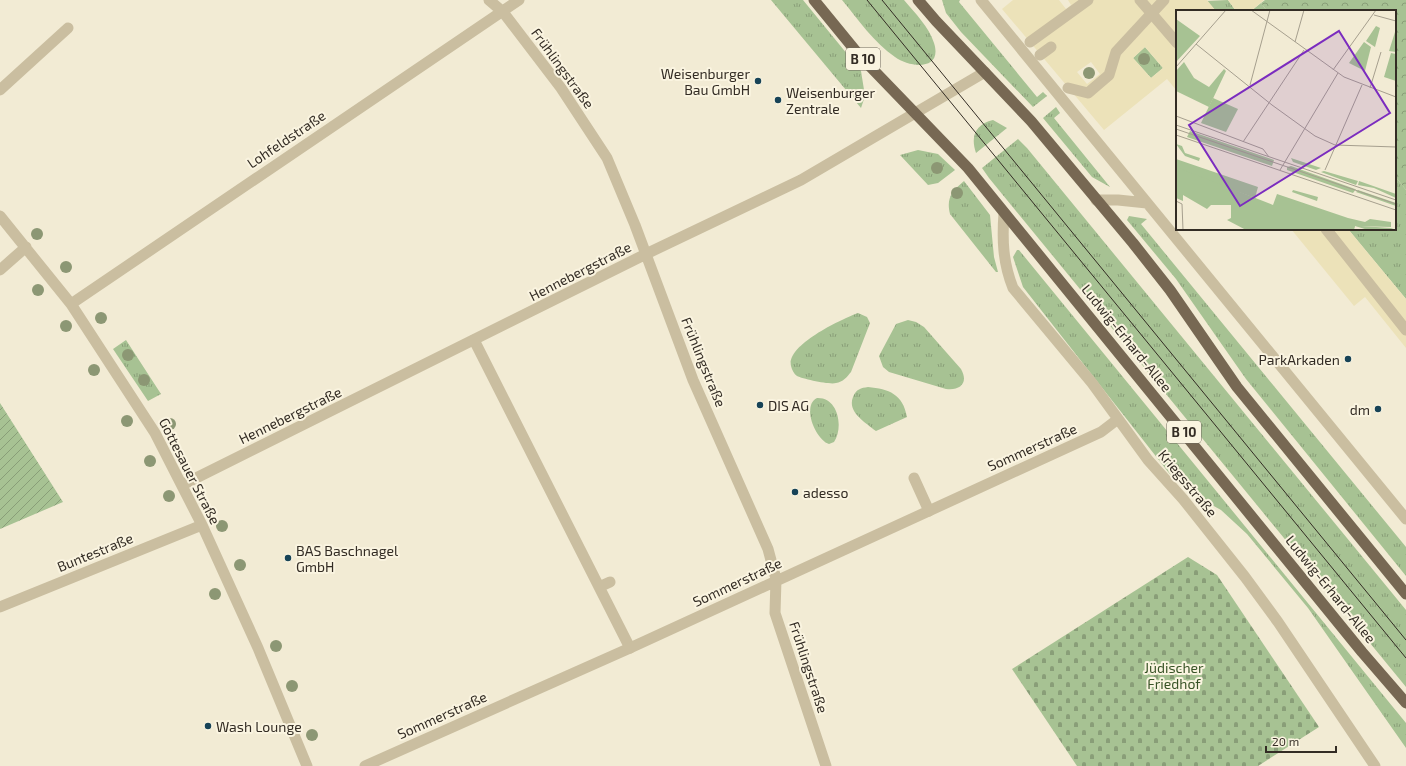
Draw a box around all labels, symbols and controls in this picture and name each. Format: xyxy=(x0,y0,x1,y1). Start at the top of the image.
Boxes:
inset map xyxy=(1176,10,1396,230)
street label: Frühlingstraße xyxy=(528,24,598,112)
road number: B 10 xyxy=(846,48,880,70)
place label: Weisenburger Bau GmbH xyxy=(661,65,750,98)
marker: Weisenburger Bau GmbH xyxy=(753,76,763,86)
place label: Weisenburger Zentrale xyxy=(786,84,876,117)
marker: Weisenburger Zentrale xyxy=(773,95,783,105)
street label: Lohfeldstraße xyxy=(244,107,328,171)
street label: Hennebergstraße xyxy=(526,238,634,304)
street label: Ludwig-Erhard-Allee xyxy=(1078,281,1176,395)
street label: Frühlingstraße xyxy=(678,315,730,409)
place label: ParkArkaden xyxy=(1259,351,1340,368)
marker: ParkArkaden xyxy=(1343,354,1353,364)
street label: Hennebergstraße xyxy=(236,383,344,447)
place label: DIS AG xyxy=(768,397,809,414)
marker: DIS AG xyxy=(755,400,765,410)
place label: dm xyxy=(1350,401,1370,418)
marker: dm xyxy=(1373,404,1383,414)
street label: Gottesauer Straße xyxy=(156,415,224,527)
street label: Sommerstraße xyxy=(985,420,1079,474)
road number: B 10 xyxy=(1167,421,1201,443)
street label: Kriegsstraße xyxy=(1155,446,1221,520)
place label: adesso xyxy=(803,484,848,501)
marker: adesso xyxy=(790,487,800,497)
street label: Buntestraße xyxy=(55,529,135,575)
street label: Ludwig-Erhard-Allee xyxy=(1282,532,1380,646)
place label: BAS Baschnagel GmbH xyxy=(296,542,399,575)
marker: BAS Baschnagel GmbH xyxy=(283,553,293,563)
street label: Sommerstraße xyxy=(690,554,784,610)
street label: Frühlingstraße xyxy=(786,619,832,715)
park label: Jüdischer Friedhof xyxy=(1144,659,1204,692)
street label: Sommerstraße xyxy=(395,688,489,742)
place label: Wash Lounge xyxy=(216,718,302,735)
marker: Wash Lounge xyxy=(203,721,213,731)
scale bar xyxy=(1266,728,1336,754)
text: 20 m xyxy=(1272,734,1299,748)

